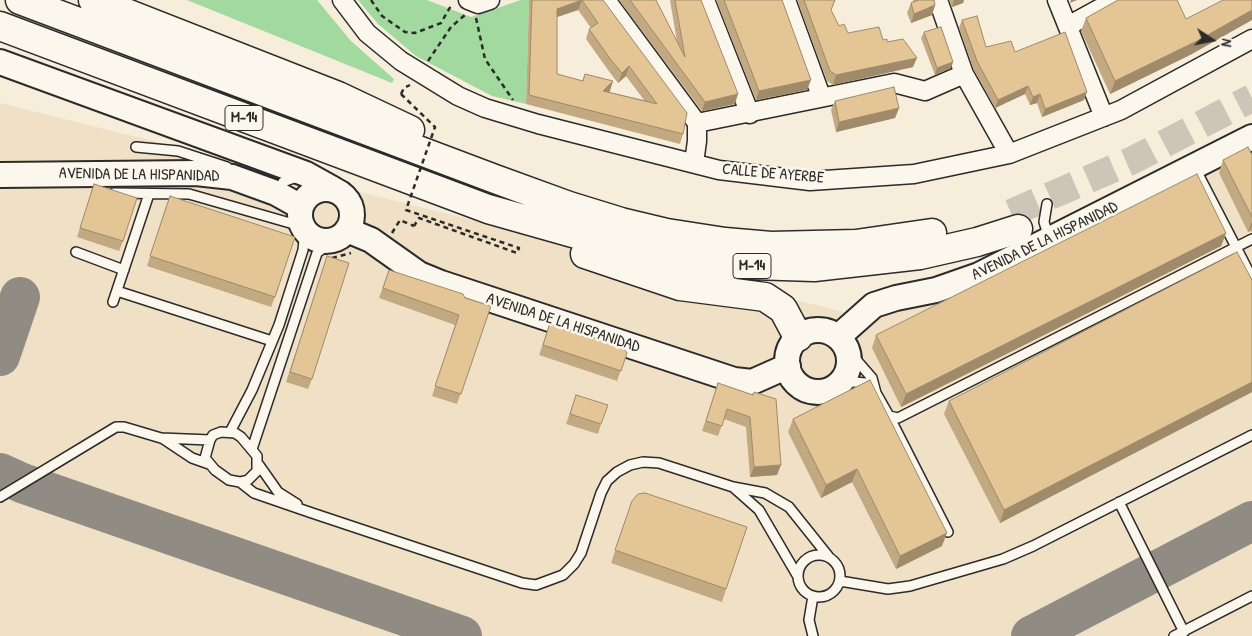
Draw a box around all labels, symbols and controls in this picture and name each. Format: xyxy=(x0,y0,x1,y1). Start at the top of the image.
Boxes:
north arrow xyxy=(1187,15,1237,65)
text: N xyxy=(1217,37,1237,48)
road number: M-14 xyxy=(225,106,263,130)
street label: CALLE DE AYERBE xyxy=(721,160,825,188)
street label: AVENIDA DE LA HISPANIDAD xyxy=(59,164,219,186)
street label: AVENIDA DE LA HISPANIDAD xyxy=(969,197,1121,285)
road number: M-14 xyxy=(733,254,771,278)
street label: AVENIDA DE LA HISPANIDAD xyxy=(484,289,642,357)

